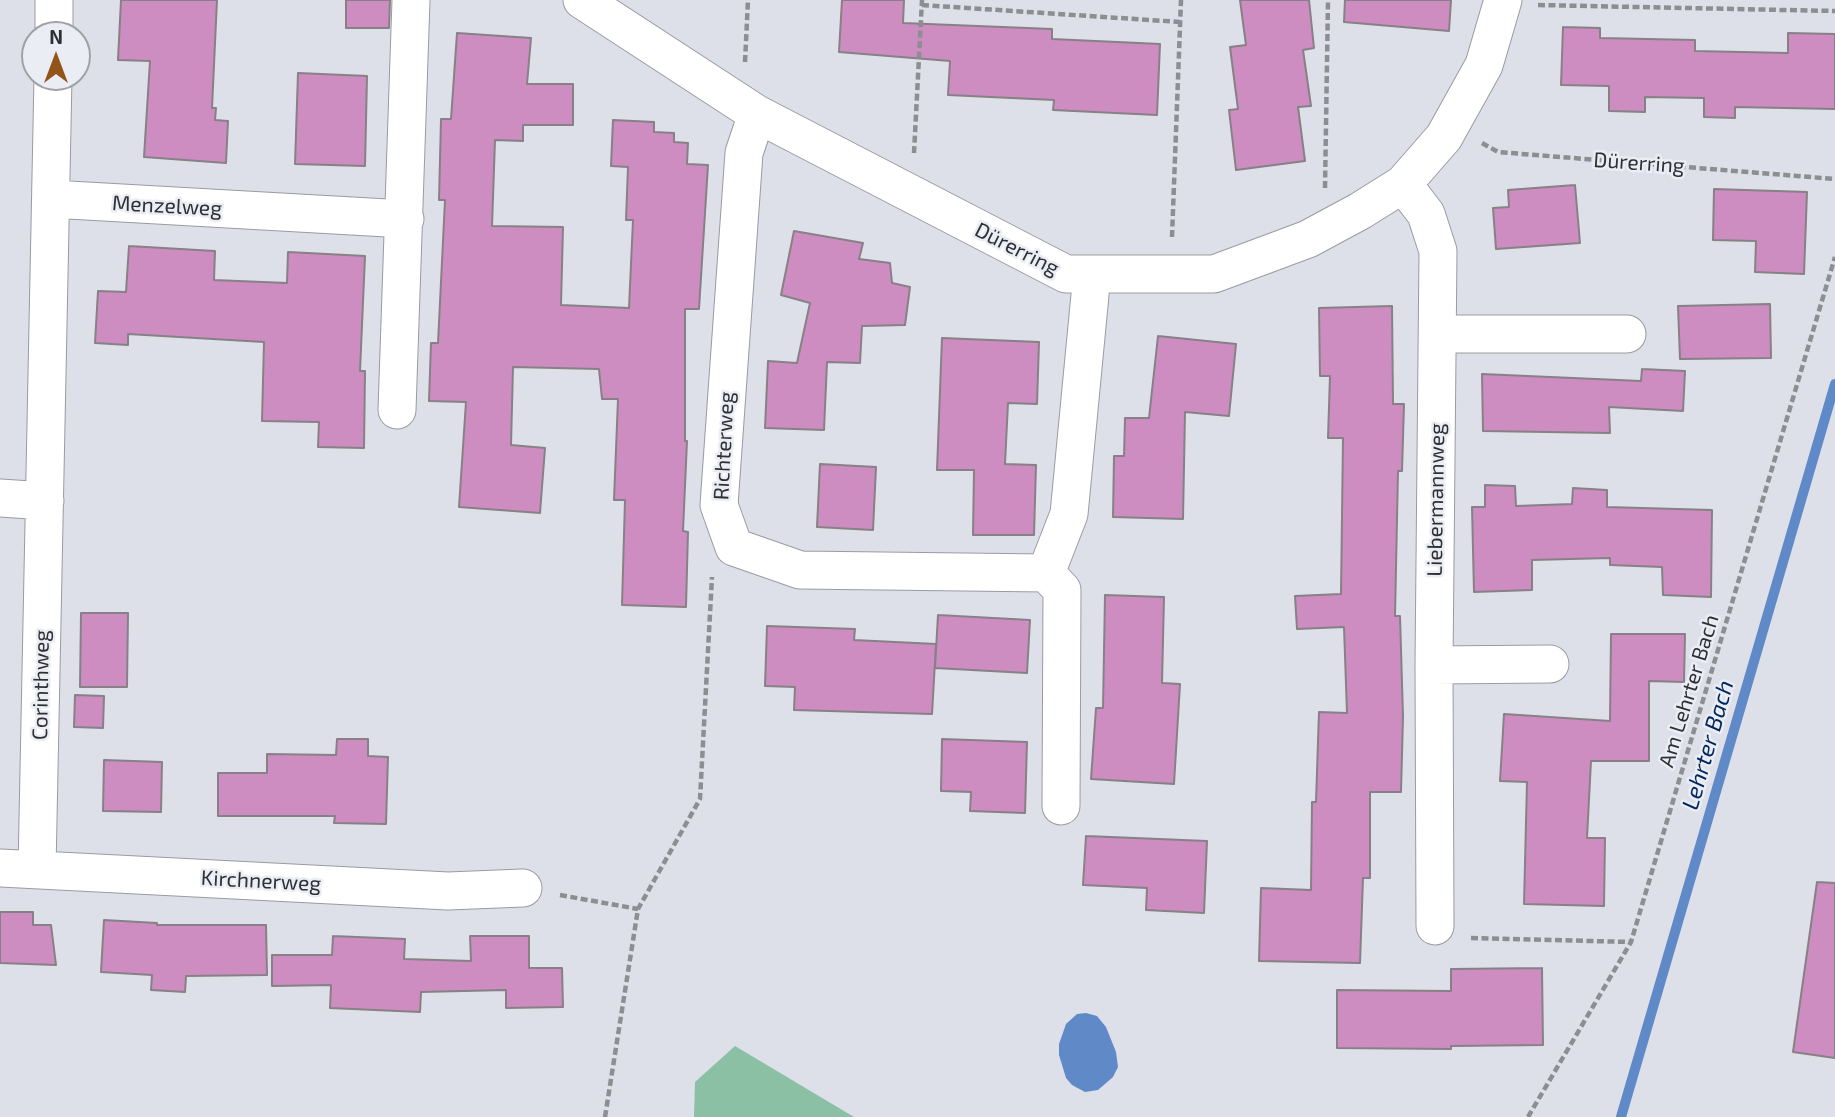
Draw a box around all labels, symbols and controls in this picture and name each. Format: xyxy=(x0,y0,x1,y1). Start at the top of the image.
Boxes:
north arrow xyxy=(21,21,91,91)
text: N xyxy=(49,25,63,48)
street label: Dürerring xyxy=(1593,147,1685,179)
street label: Menzelweg xyxy=(111,191,223,221)
street label: Dürerring xyxy=(971,217,1063,281)
street label: Richterweg xyxy=(709,391,739,501)
street label: Liebermannweg xyxy=(1422,423,1450,577)
street label: Am Lehrter Bach xyxy=(1654,612,1724,770)
street label: Corinthweg xyxy=(27,630,55,740)
water label: Lehrter Bach xyxy=(1676,677,1740,813)
street label: Kirchnerweg xyxy=(200,865,322,897)

